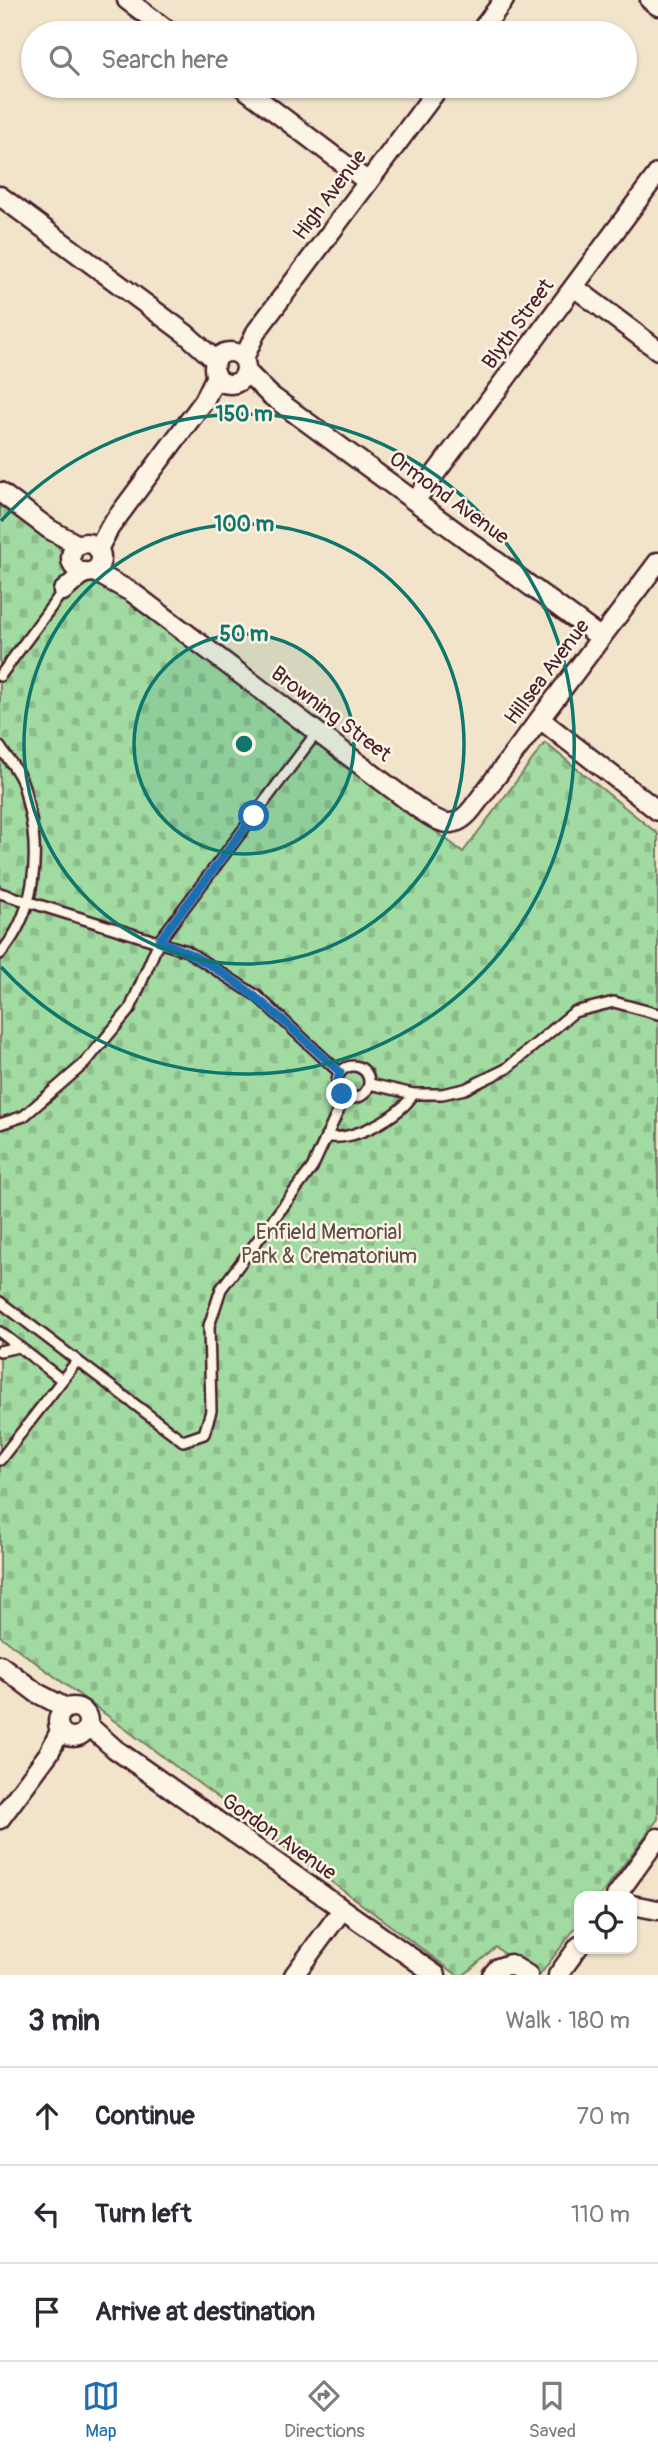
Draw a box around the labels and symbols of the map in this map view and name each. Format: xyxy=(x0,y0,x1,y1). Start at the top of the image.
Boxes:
street label: High Avenue xyxy=(287,144,373,246)
street label: Blyth Street xyxy=(476,273,560,375)
text: 150 m xyxy=(215,401,273,428)
street label: Ormond Avenue xyxy=(384,445,515,551)
text: 100 m xyxy=(214,511,274,538)
street label: Hillsea Avenue xyxy=(498,613,596,730)
text: 50 m xyxy=(220,621,269,648)
street label: Browning Street xyxy=(266,660,397,768)
centre of rings xyxy=(232,732,256,756)
route start xyxy=(238,800,269,831)
route end xyxy=(326,1078,357,1109)
park label: Enfield Memorial Park & Crematorium xyxy=(241,1219,417,1270)
street label: Gordon Avenue xyxy=(216,1787,342,1887)

